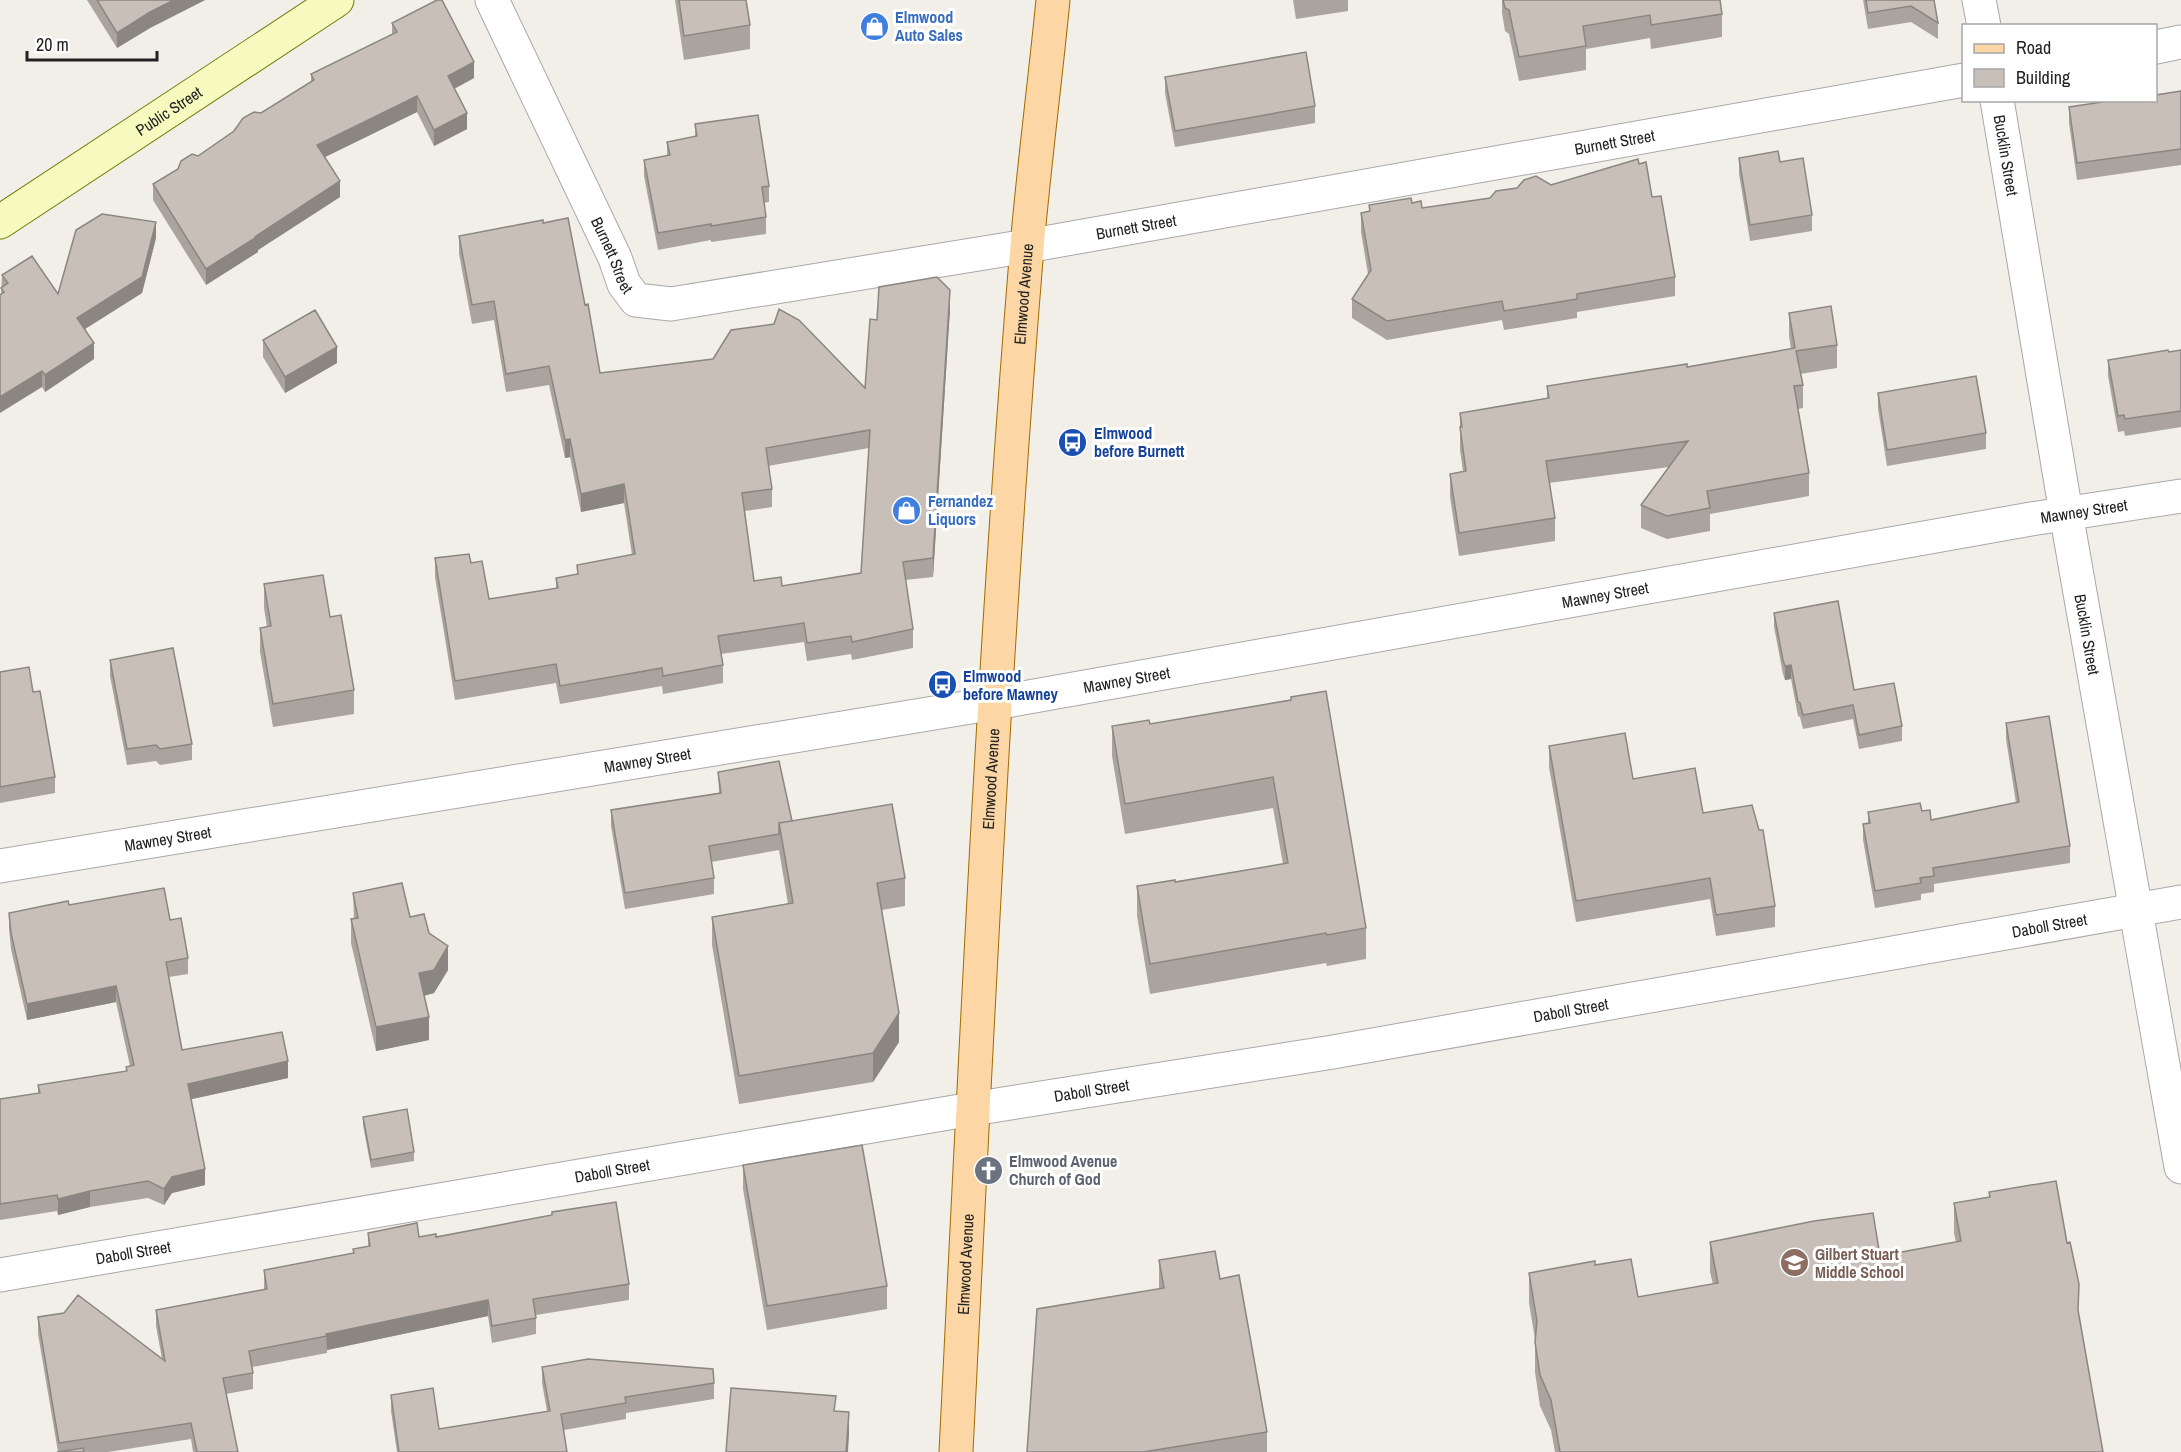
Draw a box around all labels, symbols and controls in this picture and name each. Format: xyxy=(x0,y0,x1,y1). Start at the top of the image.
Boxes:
place label: Elmwood Auto Sales xyxy=(895,6,963,46)
shop icon: Elmwood Auto Sales xyxy=(858,10,890,42)
scale bar xyxy=(27,24,158,62)
legend xyxy=(1962,24,2157,102)
text: 20 m xyxy=(36,32,69,57)
text: Road xyxy=(2016,35,2051,60)
text: Building xyxy=(2016,65,2071,90)
street label: Public Street xyxy=(131,81,206,141)
street label: Bucklin Street xyxy=(1989,113,2024,198)
street label: Burnett Street xyxy=(1573,124,1657,160)
street label: Burnett Street xyxy=(1094,209,1178,245)
street label: Burnett Street xyxy=(586,213,639,298)
street label: Elmwood Avenue xyxy=(1008,243,1038,345)
place label: Elmwood before Burnett xyxy=(1094,422,1185,462)
bus stop icon: Elmwood before Burnett xyxy=(1057,426,1089,458)
place label: Fernandez Liquors xyxy=(928,490,993,530)
street label: Mawney Street xyxy=(2039,493,2129,528)
shop icon: Fernandez Liquors xyxy=(891,494,923,526)
street label: Mawney Street xyxy=(1560,576,1651,613)
street label: Bucklin Street xyxy=(2069,592,2105,677)
street label: Mawney Street xyxy=(1082,661,1172,698)
place label: Elmwood before Mawney xyxy=(963,665,1058,705)
bus stop icon: Elmwood before Mawney xyxy=(926,669,958,701)
street label: Elmwood Avenue xyxy=(977,728,1005,830)
street label: Mawney Street xyxy=(602,742,693,778)
street label: Mawney Street xyxy=(123,821,213,856)
street label: Daboll Street xyxy=(2010,908,2089,943)
street label: Daboll Street xyxy=(1531,992,1610,1027)
street label: Daboll Street xyxy=(1052,1073,1131,1107)
place label: Elmwood Avenue Church of God xyxy=(1009,1150,1117,1190)
street label: Daboll Street xyxy=(573,1153,652,1188)
church icon: Elmwood Avenue Church of God xyxy=(972,1154,1004,1186)
street label: Elmwood Avenue xyxy=(952,1213,979,1315)
street label: Daboll Street xyxy=(94,1235,173,1270)
place label: Gilbert Stuart Middle School xyxy=(1815,1243,1904,1283)
school or university icon: Gilbert Stuart Middle School xyxy=(1778,1247,1810,1279)

